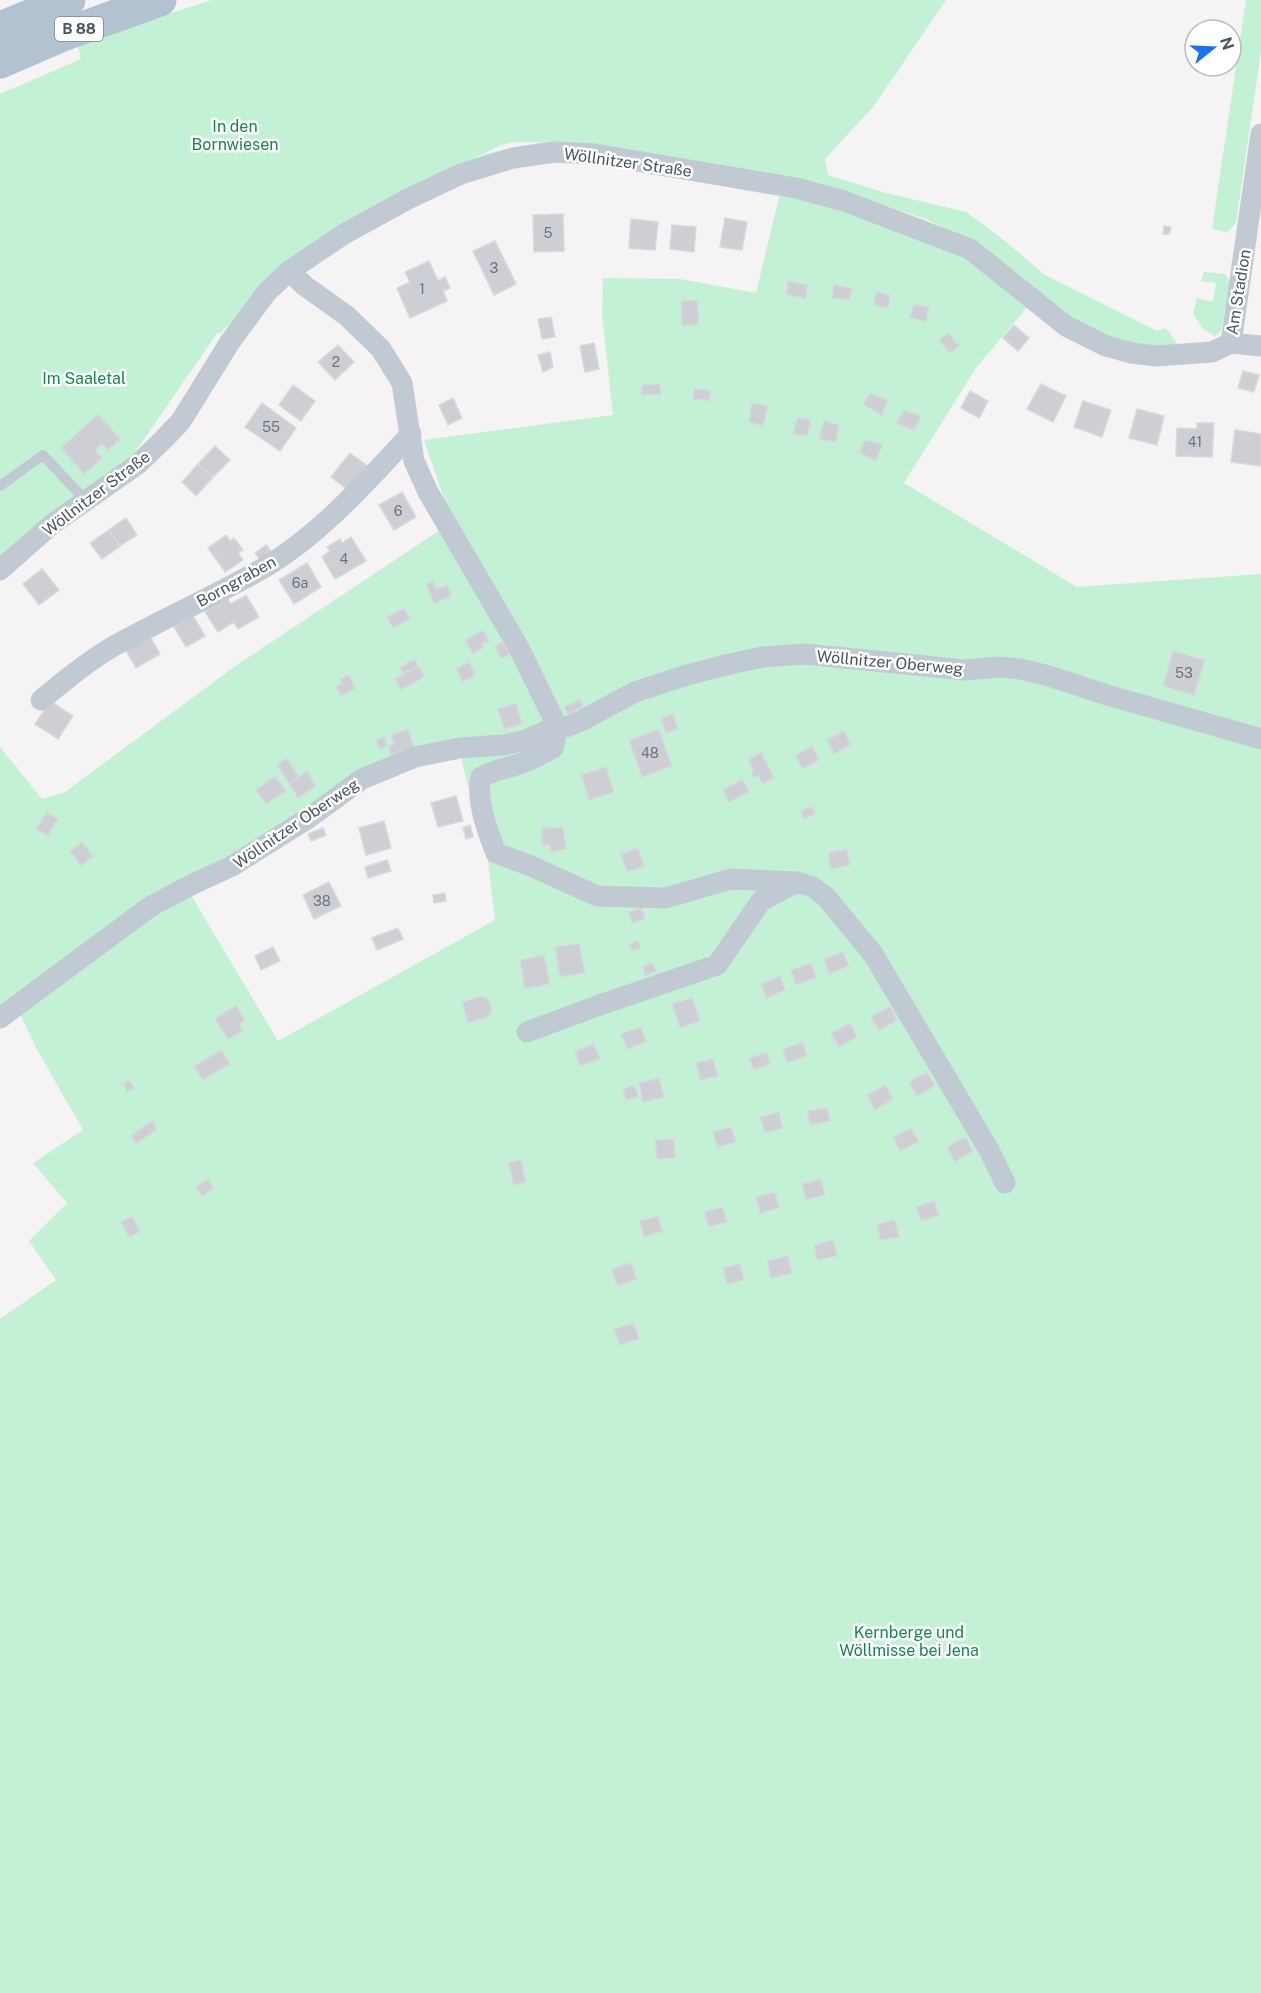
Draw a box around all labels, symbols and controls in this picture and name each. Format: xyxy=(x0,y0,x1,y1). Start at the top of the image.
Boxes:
road number: B 88 xyxy=(55,17,103,41)
north arrow xyxy=(1183,18,1243,78)
text: N xyxy=(1216,35,1238,52)
park label: In den Bornwiesen xyxy=(192,117,278,154)
street label: Wöllnitzer Straße xyxy=(563,144,693,181)
house number: 5 xyxy=(544,225,553,241)
street label: Am Stadion xyxy=(1222,248,1255,336)
house number: 3 xyxy=(490,260,499,276)
house number: 1 xyxy=(419,281,425,297)
house number: 2 xyxy=(332,354,340,370)
park label: Im Saaletal xyxy=(42,369,126,388)
house number: 55 xyxy=(262,419,280,435)
house number: 41 xyxy=(1188,434,1202,450)
street label: Wöllnitzer Straße xyxy=(39,447,154,540)
house number: 6 xyxy=(394,503,403,519)
house number: 4 xyxy=(340,551,349,567)
street label: Borngraben xyxy=(193,552,279,611)
house number: 6a xyxy=(292,575,308,591)
street label: Wöllnitzer Oberweg xyxy=(816,647,964,678)
house number: 53 xyxy=(1175,665,1193,681)
house number: 48 xyxy=(641,745,659,761)
street label: Wöllnitzer Oberweg xyxy=(230,774,363,872)
house number: 38 xyxy=(313,893,331,909)
park label: Kernberge und Wöllmisse bei Jena xyxy=(839,1623,979,1660)

